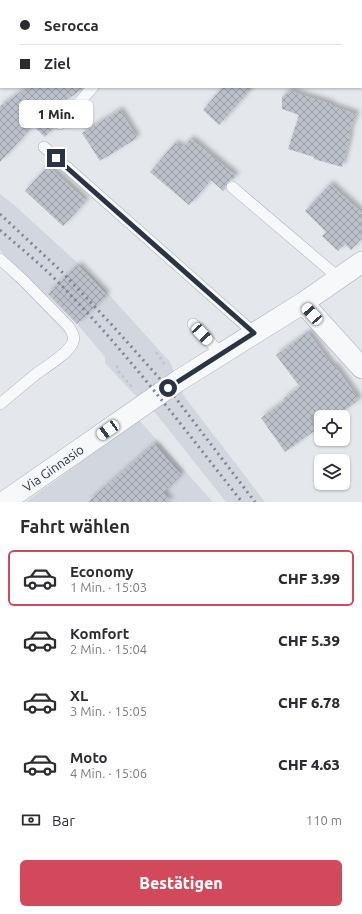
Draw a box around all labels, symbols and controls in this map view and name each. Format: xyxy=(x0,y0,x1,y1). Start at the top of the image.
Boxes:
text: Serocca xyxy=(44,17,99,34)
text: Ziel xyxy=(44,55,71,72)
callout: 1 Min. xyxy=(19,100,93,128)
text: 1 Min. xyxy=(38,107,74,121)
route end xyxy=(47,149,65,167)
car xyxy=(300,301,324,327)
car xyxy=(189,321,215,347)
route start xyxy=(159,379,177,397)
map controls xyxy=(314,410,350,490)
button: locate xyxy=(314,410,350,446)
car xyxy=(95,418,121,442)
street label: Via Ginnasio xyxy=(20,442,86,494)
button: layers xyxy=(314,454,350,490)
text: Fahrt wählen xyxy=(20,516,130,536)
icon: car xyxy=(22,560,58,596)
text: Economy xyxy=(70,563,134,580)
text: CHF 3.99 xyxy=(278,570,340,587)
text: 1 Min. · 15:03 xyxy=(70,580,147,594)
icon: car xyxy=(22,622,58,658)
text: Komfort xyxy=(70,625,129,642)
text: CHF 5.39 xyxy=(278,632,340,649)
text: 2 Min. · 15:04 xyxy=(70,642,147,656)
icon: car xyxy=(22,684,58,720)
text: XL xyxy=(70,687,88,704)
text: CHF 6.78 xyxy=(278,694,340,711)
text: 3 Min. · 15:05 xyxy=(70,704,147,718)
icon: car xyxy=(22,746,58,782)
text: Moto xyxy=(70,749,108,766)
text: CHF 4.63 xyxy=(278,756,340,773)
text: 4 Min. · 15:06 xyxy=(70,766,147,780)
icon: cash xyxy=(20,809,42,831)
text: Bar xyxy=(52,812,75,829)
text: 110 m xyxy=(306,813,342,827)
button: Bestätigen xyxy=(20,860,342,906)

